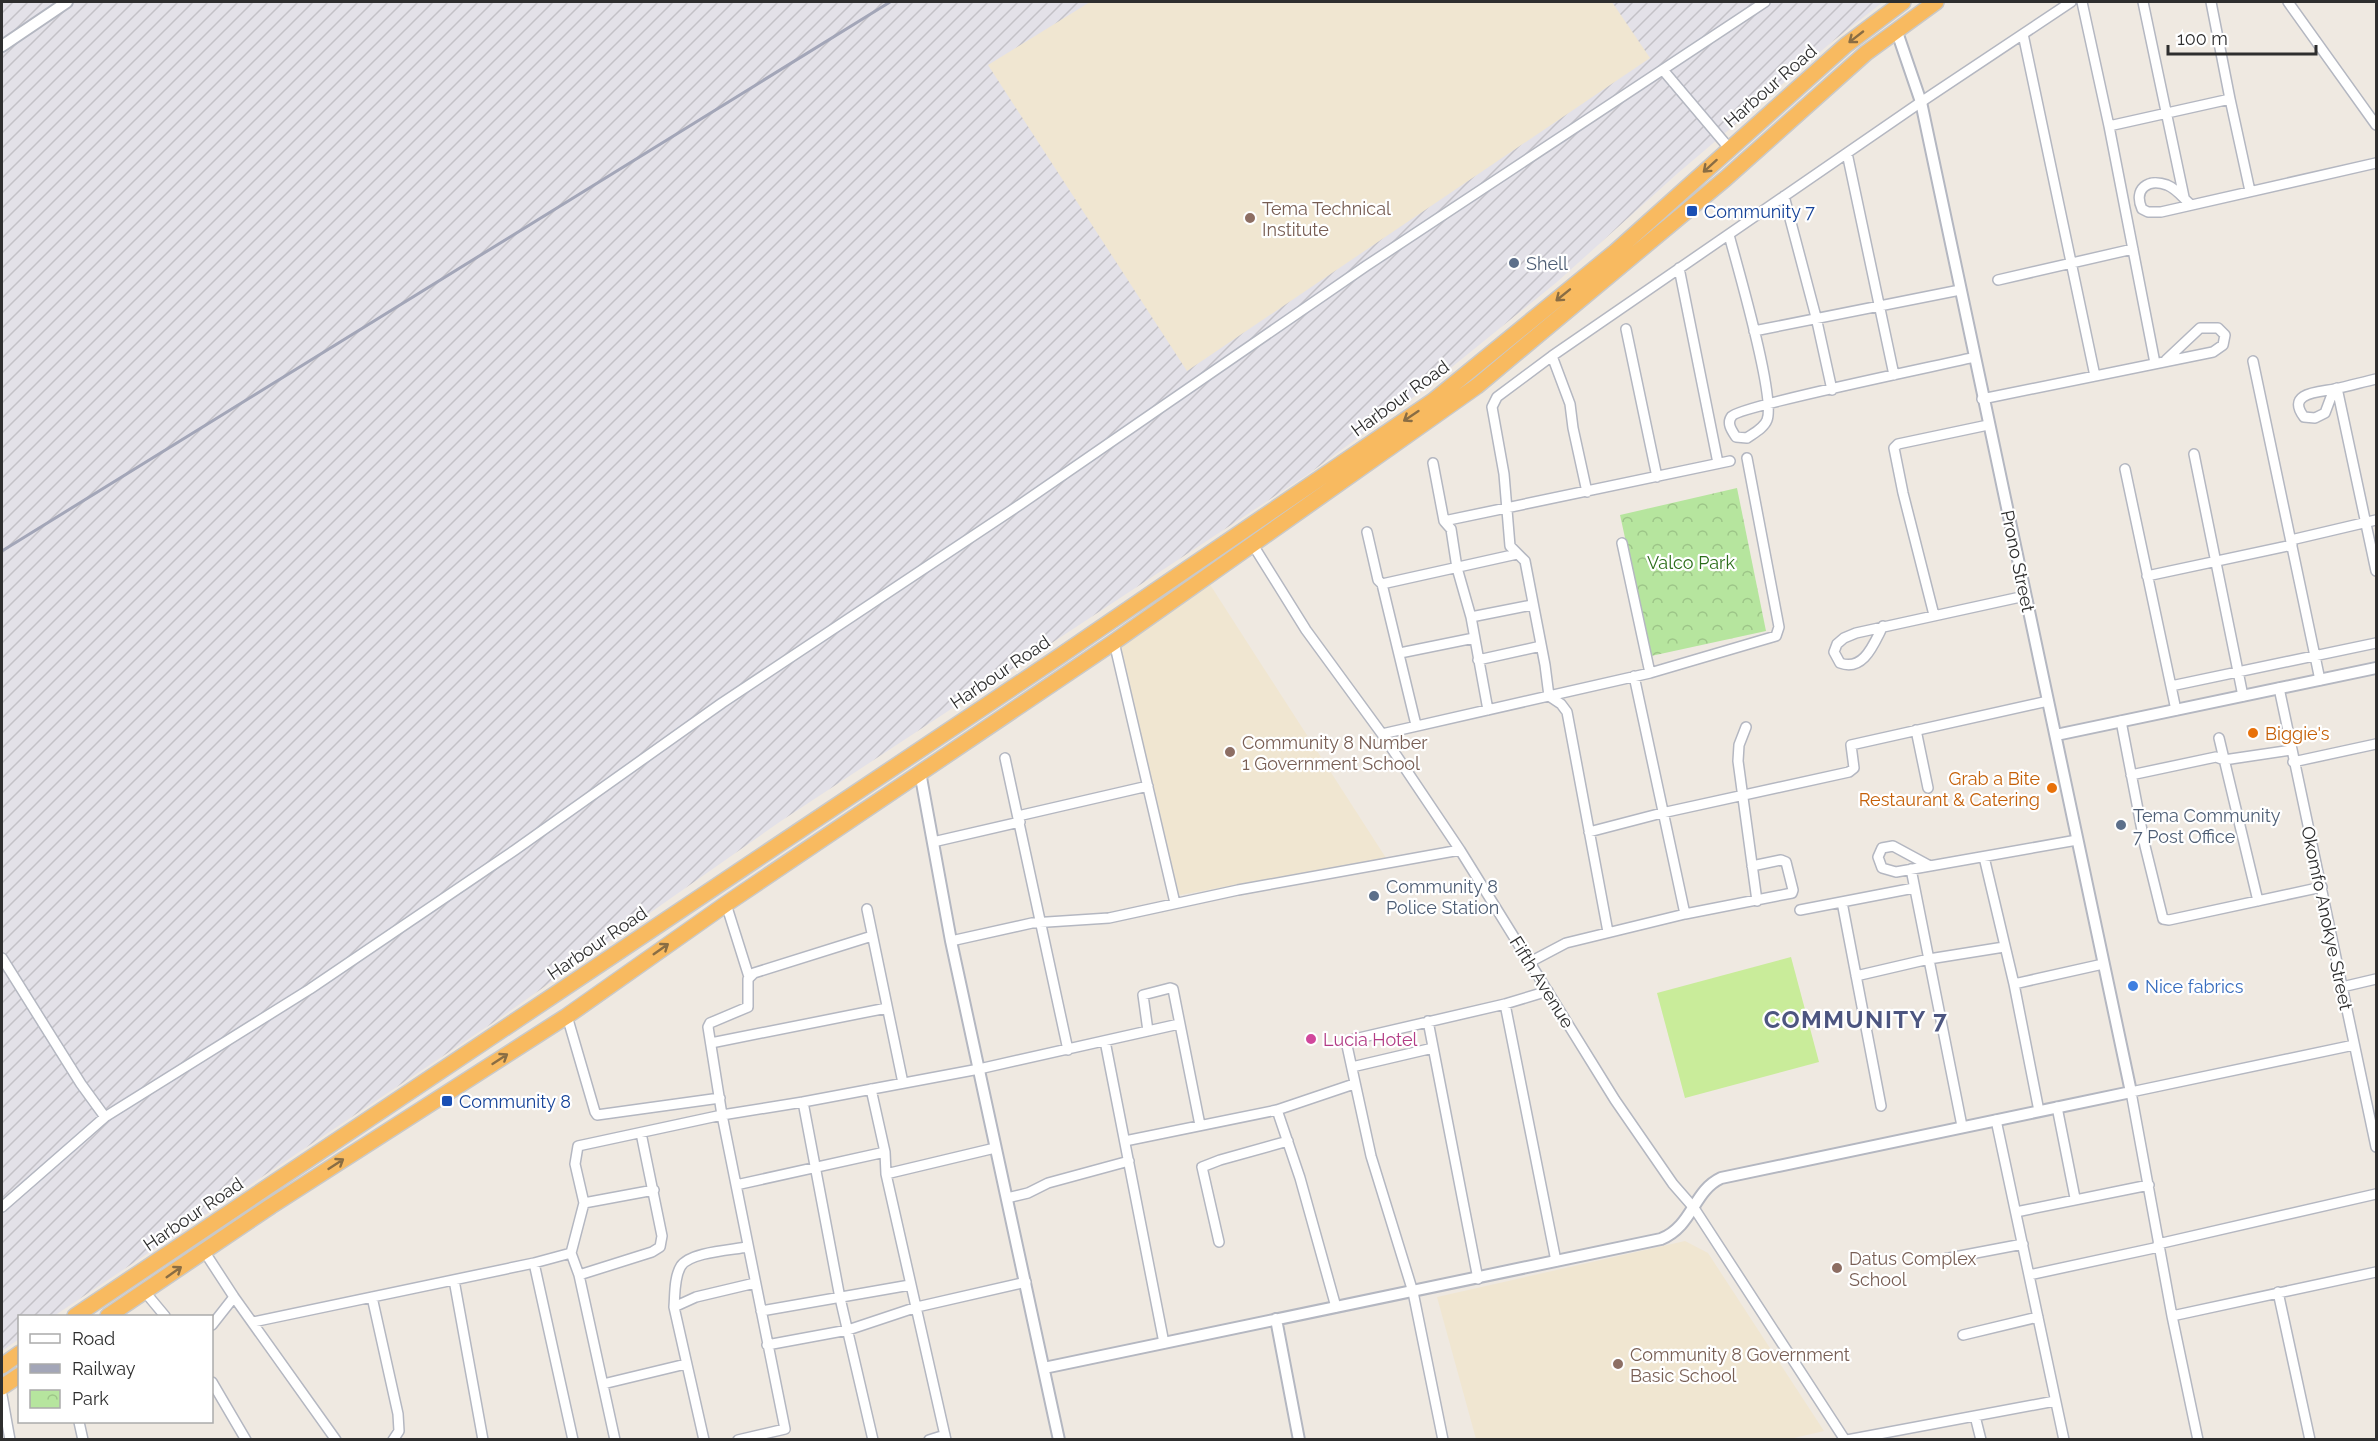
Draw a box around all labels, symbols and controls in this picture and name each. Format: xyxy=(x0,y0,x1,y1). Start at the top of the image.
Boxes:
scale bar xyxy=(2168,18,2316,56)
text: 100 m xyxy=(2177,28,2228,49)
one-way arrow xyxy=(1849,31,1865,44)
street label: Harbour Road xyxy=(1720,40,1820,132)
one-way arrow xyxy=(1703,159,1718,173)
place label: Tema Technical Institute xyxy=(1262,198,1391,240)
place label: Community 7 xyxy=(1704,201,1815,222)
marker: Community 7 xyxy=(1685,204,1699,218)
marker: Tema Technical Institute xyxy=(1243,211,1257,225)
place label: Shell xyxy=(1526,253,1568,274)
marker: Shell xyxy=(1507,256,1521,270)
one-way arrow xyxy=(1556,288,1572,301)
street label: Harbour Road xyxy=(1347,356,1453,440)
one-way arrow xyxy=(1403,410,1420,422)
street label: Prono Street xyxy=(1997,508,2039,614)
park label: Valco Park xyxy=(1647,552,1735,573)
street label: Harbour Road xyxy=(946,631,1054,713)
place label: Biggie's xyxy=(2265,723,2330,744)
marker: Biggie's xyxy=(2246,726,2260,740)
place label: Community 8 Number 1 Government School xyxy=(1242,732,1428,774)
marker: Community 8 Number 1 Government School xyxy=(1223,745,1237,759)
place label: Grab a Bite Restaurant & Catering xyxy=(1859,768,2040,810)
marker: Grab a Bite Restaurant & Catering xyxy=(2045,781,2059,795)
place label: Tema Community 7 Post Office xyxy=(2133,805,2281,847)
marker: Tema Community 7 Post Office xyxy=(2114,818,2128,832)
street label: Okomfo Anokye Street xyxy=(2297,824,2357,1012)
place label: Community 8 Police Station xyxy=(1386,876,1499,918)
marker: Community 8 Police Station xyxy=(1367,889,1381,903)
street label: Harbour Road xyxy=(543,902,651,984)
street label: Fifth Avenue xyxy=(1505,932,1579,1032)
one-way arrow xyxy=(653,943,669,955)
place label: Nice fabrics xyxy=(2145,976,2244,997)
marker: Nice fabrics xyxy=(2126,979,2140,993)
district label: COMMUNITY 7 xyxy=(1764,1005,1948,1034)
place label: Lucia Hotel xyxy=(1323,1029,1418,1050)
marker: Lucia Hotel xyxy=(1304,1032,1318,1046)
one-way arrow xyxy=(491,1053,508,1065)
place label: Community 8 xyxy=(459,1091,571,1112)
marker: Community 8 xyxy=(440,1094,454,1108)
one-way arrow xyxy=(327,1158,344,1170)
street label: Harbour Road xyxy=(139,1173,247,1255)
place label: Datus Complex School xyxy=(1849,1248,1976,1290)
marker: Datus Complex School xyxy=(1830,1261,1844,1275)
one-way arrow xyxy=(165,1266,181,1278)
legend xyxy=(18,1315,213,1423)
text: Road xyxy=(72,1328,115,1349)
place label: Community 8 Government Basic School xyxy=(1630,1344,1850,1386)
marker: Community 8 Government Basic School xyxy=(1611,1357,1625,1371)
text: Railway xyxy=(72,1358,136,1379)
text: Park xyxy=(72,1388,109,1409)

